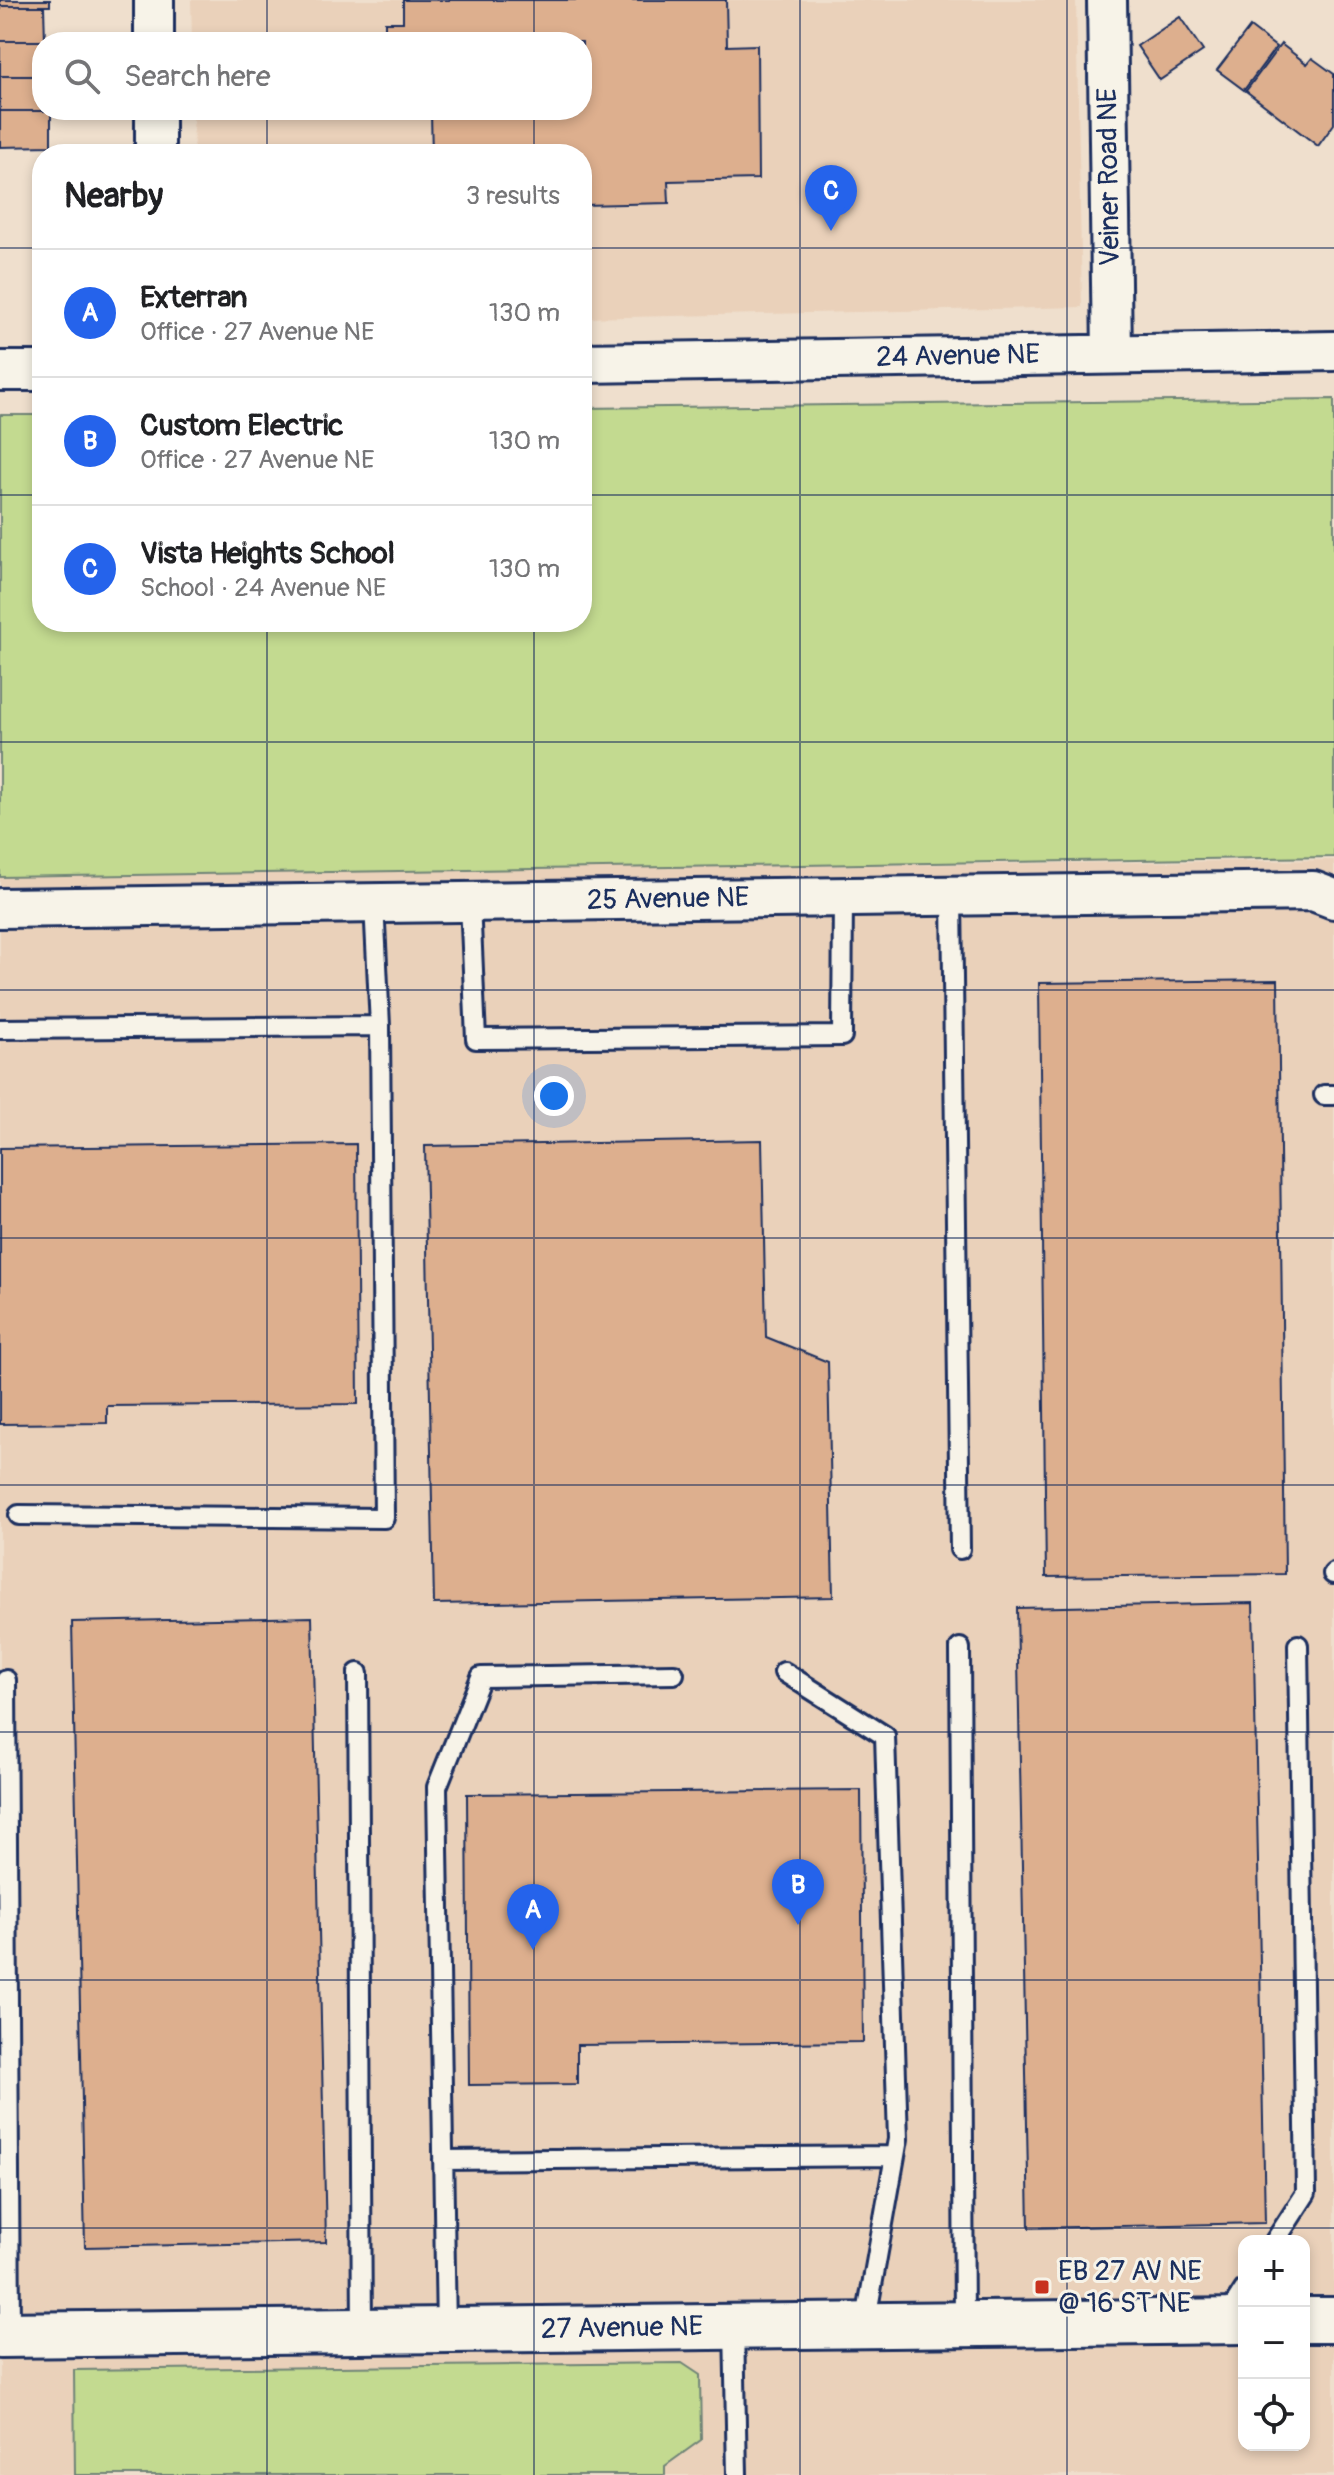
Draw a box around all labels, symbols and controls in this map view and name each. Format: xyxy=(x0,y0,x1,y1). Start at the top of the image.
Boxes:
search box xyxy=(32,32,592,120)
icon: search xyxy=(60,54,104,98)
text: Search here xyxy=(124,58,271,95)
street label: Veiner Road NE xyxy=(1090,87,1128,267)
pin: C xyxy=(805,165,857,231)
text: Nearby xyxy=(64,175,163,218)
text: 3 results xyxy=(466,180,560,212)
text: Exterran xyxy=(140,279,247,316)
text: A xyxy=(82,297,98,329)
text: 130 m xyxy=(489,297,560,329)
text: Office · 27 Avenue NE xyxy=(140,316,374,348)
street label: 24 Avenue NE xyxy=(876,337,1040,375)
text: Custom Electric xyxy=(140,407,344,444)
text: B xyxy=(83,425,97,457)
text: 130 m xyxy=(489,425,560,457)
text: Office · 27 Avenue NE xyxy=(140,444,374,476)
text: Vista Heights School xyxy=(140,535,395,572)
text: C xyxy=(82,553,98,585)
text: 130 m xyxy=(489,553,560,585)
text: School · 24 Avenue NE xyxy=(140,572,386,604)
street label: 25 Avenue NE xyxy=(586,880,750,918)
your location xyxy=(534,1076,574,1116)
pin: B xyxy=(772,1859,824,1925)
pin: A xyxy=(507,1884,559,1950)
map controls xyxy=(1238,2235,1310,2451)
button: + xyxy=(1238,2235,1310,2307)
place label: EB 27 AV NE @ 16 ST NE xyxy=(1058,2254,1202,2321)
marker: EB 27 AV NE @ 16 ST NE xyxy=(1033,2278,1051,2296)
button: − xyxy=(1238,2307,1310,2379)
street label: 27 Avenue NE xyxy=(541,2309,703,2347)
button: locate xyxy=(1238,2379,1310,2451)

